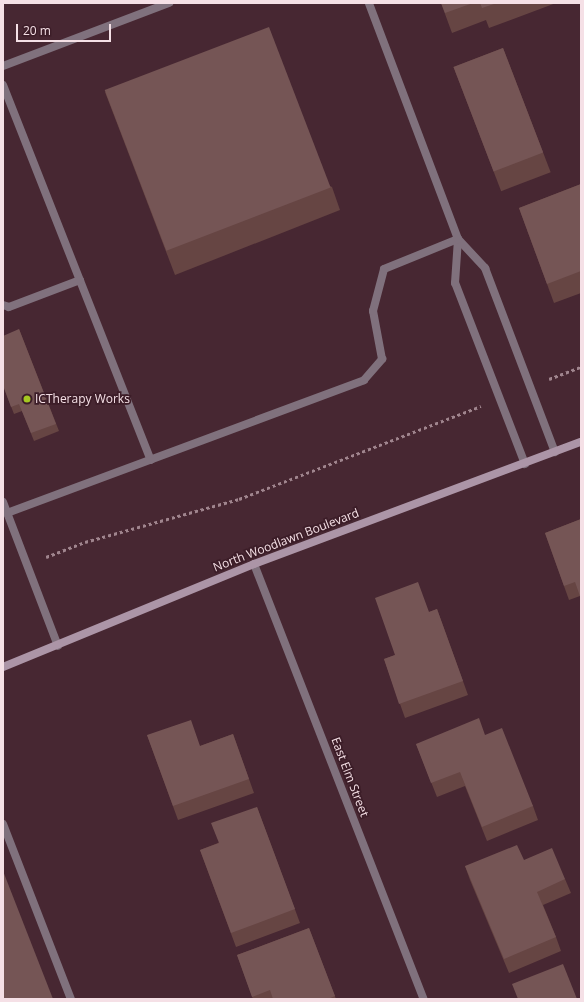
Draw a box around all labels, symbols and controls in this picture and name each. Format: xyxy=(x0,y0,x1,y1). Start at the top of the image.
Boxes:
scale bar xyxy=(18,16,113,42)
text: 20 m xyxy=(23,22,51,39)
place label: ICTherapy Works xyxy=(35,392,130,406)
marker: ICTherapy Works xyxy=(22,394,32,404)
street label: North Woodlawn Boulevard xyxy=(211,505,361,575)
street label: East Elm Street xyxy=(328,735,372,819)

